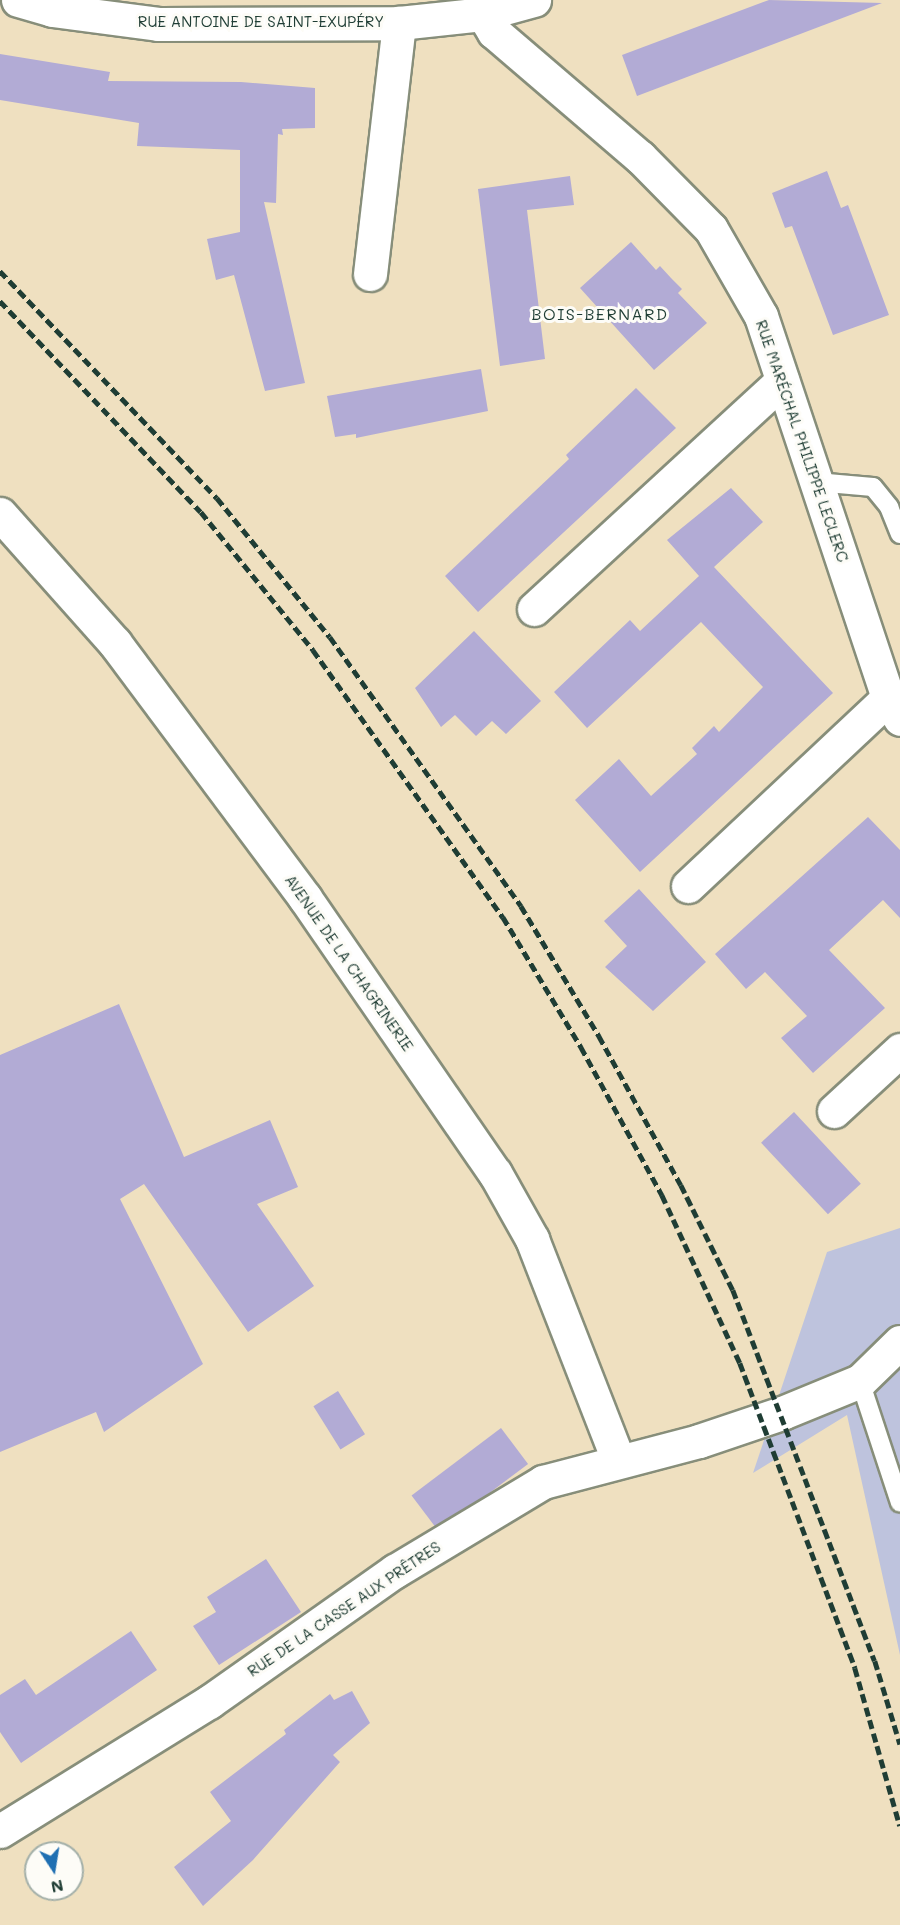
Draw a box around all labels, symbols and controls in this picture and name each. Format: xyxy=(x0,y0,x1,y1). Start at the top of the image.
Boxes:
street label: RUE ANTOINE DE SAINT-EXUPÉRY xyxy=(138,13,384,31)
district label: BOIS-BERNARD xyxy=(532,304,668,324)
street label: RUE MARÉCHAL PHILIPPE LECLERC xyxy=(752,318,852,564)
street label: AVENUE DE LA CHAGRINERIE xyxy=(281,871,417,1055)
street label: RUE DE LA CASSE AUX PRÊTRES xyxy=(244,1538,444,1680)
north arrow xyxy=(24,1841,84,1901)
text: N xyxy=(49,1876,66,1899)

